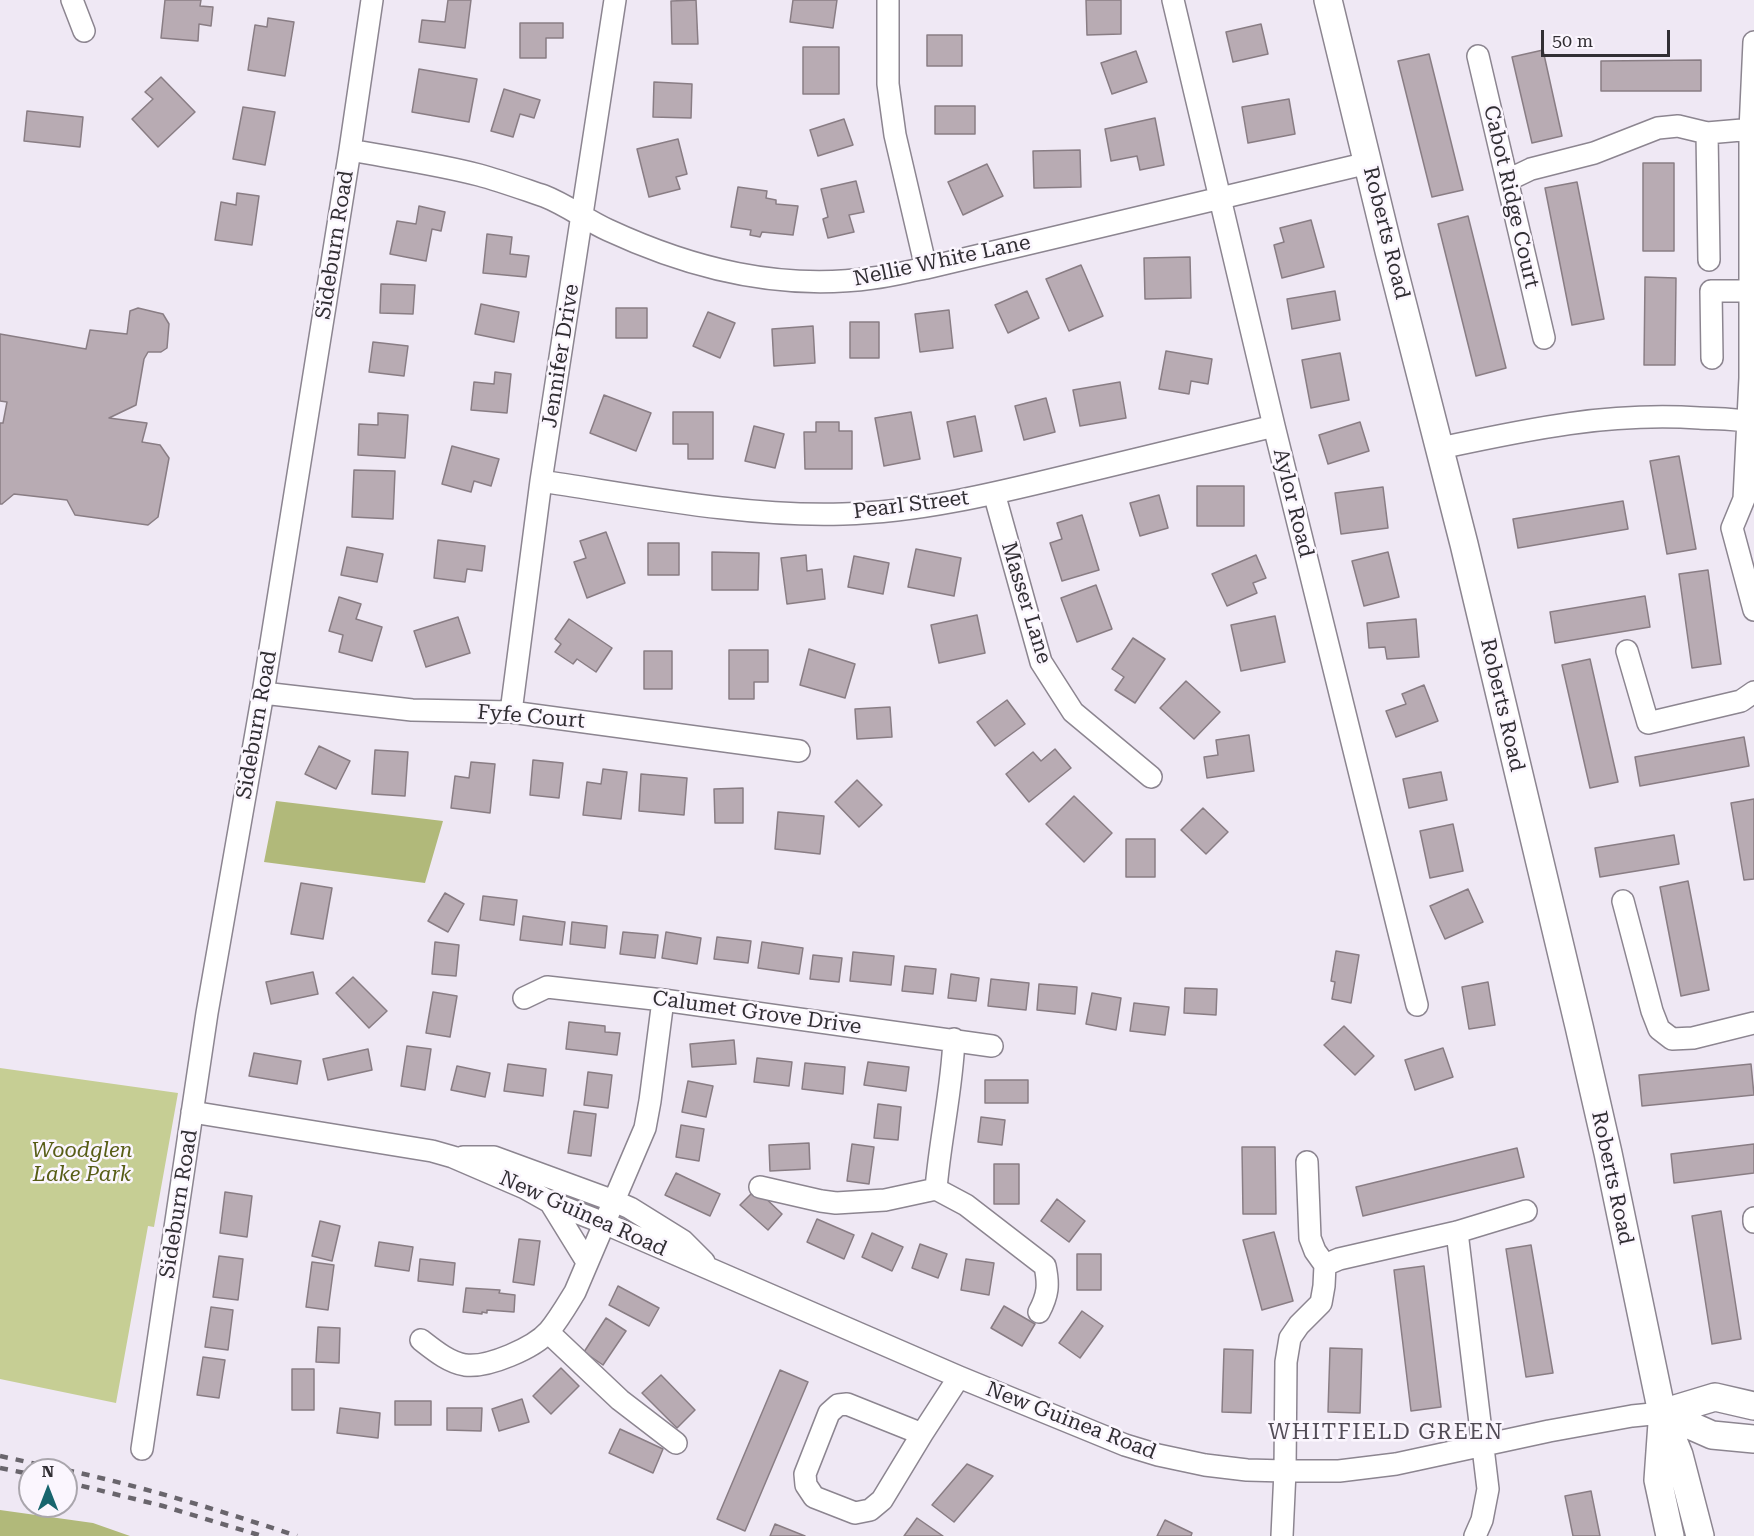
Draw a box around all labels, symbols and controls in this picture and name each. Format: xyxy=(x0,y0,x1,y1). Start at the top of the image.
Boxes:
scale bar xyxy=(1544,18,1673,56)
text: 50 m xyxy=(1552,30,1593,51)
street label: Cabot Ridge Court xyxy=(1478,103,1544,291)
street label: Roberts Road xyxy=(1357,164,1415,302)
street label: Sideburn Road xyxy=(311,169,359,321)
street label: Nellie White Lane xyxy=(851,230,1033,292)
street label: Jennifer Drive xyxy=(537,282,585,430)
street label: Aylor Road xyxy=(1267,446,1319,560)
street label: Pearl Street xyxy=(852,485,970,525)
street label: Masser Lane xyxy=(996,539,1056,667)
street label: Roberts Road xyxy=(1474,636,1530,774)
street label: Sideburn Road xyxy=(232,649,282,801)
street label: Fyfe Court xyxy=(476,700,586,734)
street label: Calumet Grove Drive xyxy=(651,986,863,1040)
street label: Roberts Road xyxy=(1586,1109,1638,1247)
street label: Sideburn Road xyxy=(155,1128,203,1280)
park label: Woodglen Lake Park xyxy=(31,1138,133,1188)
street label: New Guinea Road xyxy=(495,1166,671,1262)
street label: New Guinea Road xyxy=(982,1377,1160,1465)
district label: WHITFIELD GREEN xyxy=(1268,1420,1504,1446)
north arrow xyxy=(18,1458,78,1518)
text: N xyxy=(42,1462,54,1481)

